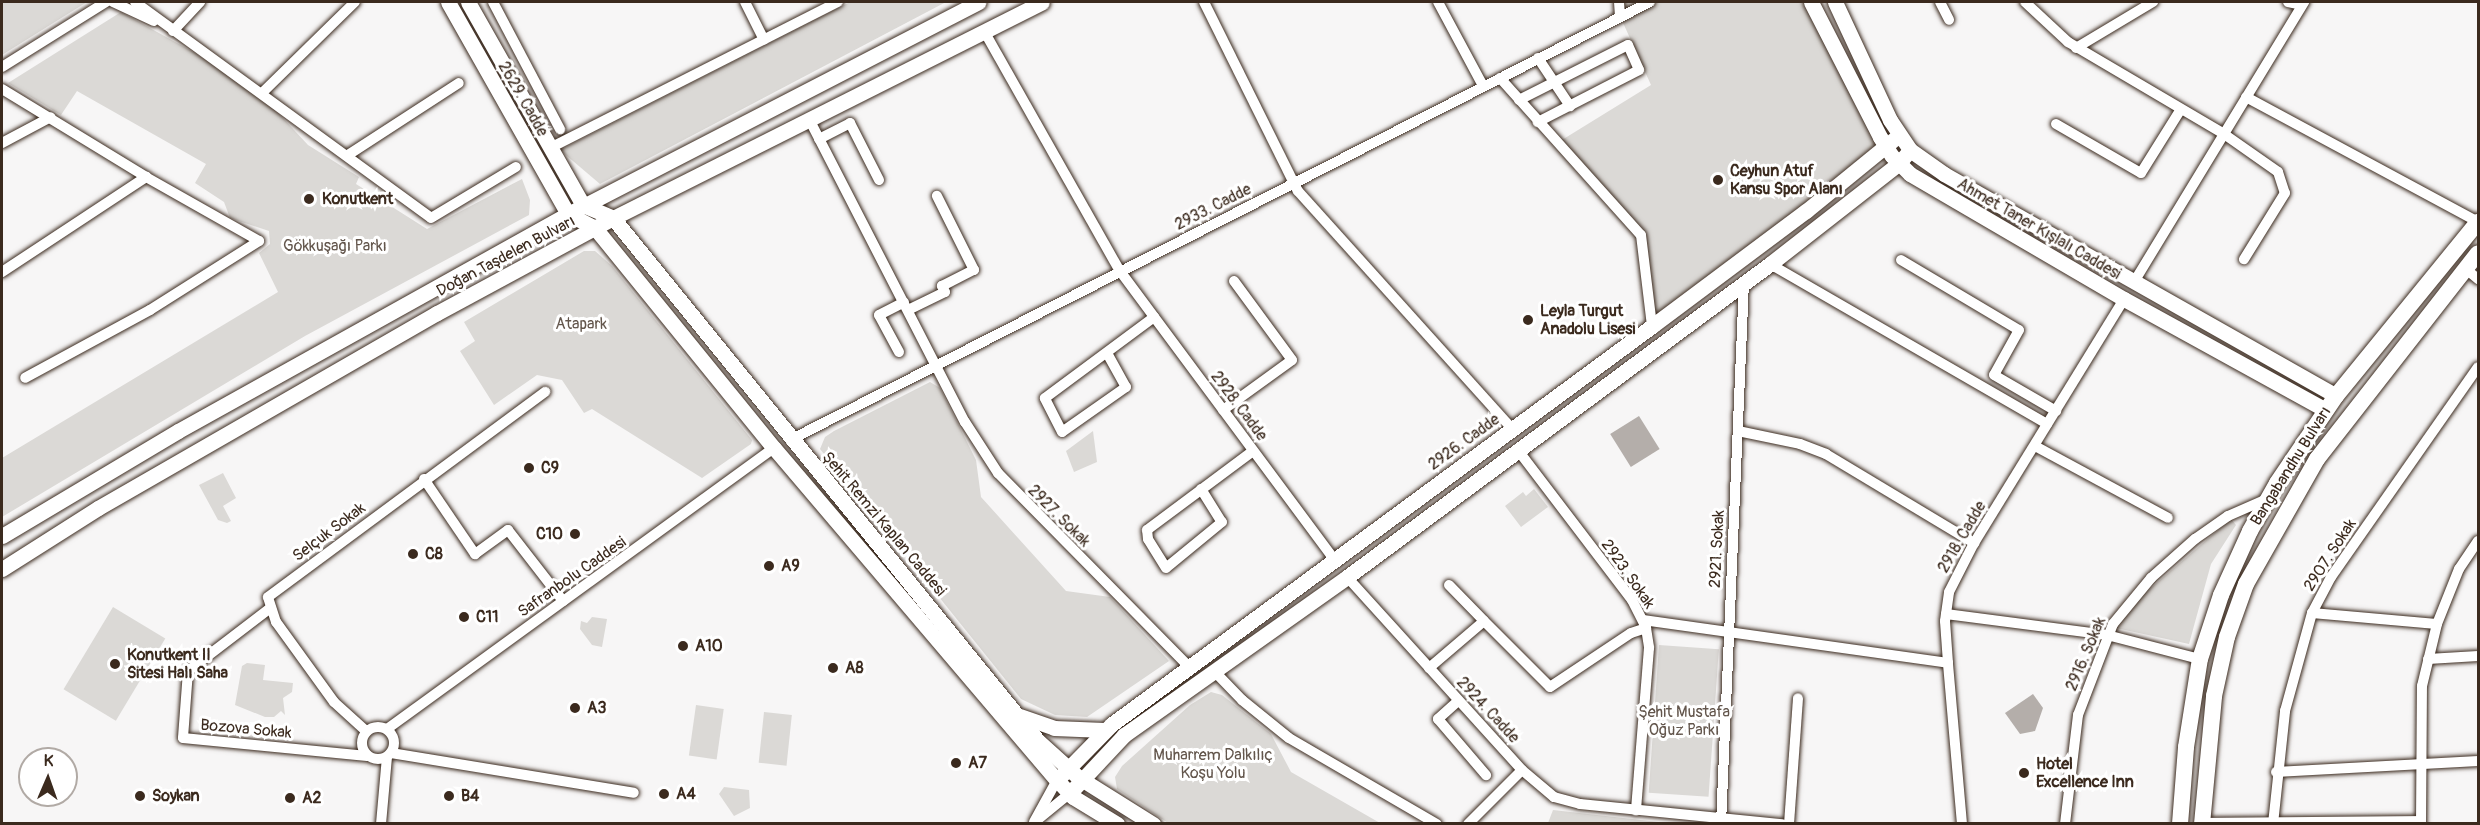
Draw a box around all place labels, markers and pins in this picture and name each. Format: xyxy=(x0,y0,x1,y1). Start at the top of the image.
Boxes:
place label: Ceyhun Atuf Kansu Spor Alanı xyxy=(1730,161,1843,199)
marker: Ceyhun Atuf Kansu Spor Alanı xyxy=(1711,173,1725,187)
place label: Konutkent xyxy=(322,189,393,209)
marker: Konutkent xyxy=(300,190,318,208)
place label: Leyla Turgut Anadolu Lisesi xyxy=(1540,301,1635,339)
marker: Leyla Turgut Anadolu Lisesi xyxy=(1521,313,1535,327)
place label: C9 xyxy=(541,458,559,478)
marker: C9 xyxy=(522,461,536,475)
place label: C10 xyxy=(536,524,563,544)
marker: C10 xyxy=(568,527,582,541)
place label: C8 xyxy=(425,544,443,564)
marker: C8 xyxy=(406,547,420,561)
place label: A9 xyxy=(781,556,800,576)
marker: A9 xyxy=(762,559,776,573)
place label: C11 xyxy=(476,607,498,627)
marker: C11 xyxy=(457,610,471,624)
place label: A10 xyxy=(695,636,723,656)
marker: A10 xyxy=(676,639,690,653)
place label: Konutkent II Sitesi Halı Saha xyxy=(127,645,228,683)
marker: Konutkent II Sitesi Halı Saha xyxy=(108,657,122,671)
place label: A8 xyxy=(845,658,863,678)
marker: A8 xyxy=(826,661,840,675)
place label: A3 xyxy=(587,698,606,718)
marker: A3 xyxy=(568,701,582,715)
place label: A7 xyxy=(968,753,987,773)
place label: Hotel Excellence Inn xyxy=(2036,754,2134,792)
marker: A7 xyxy=(949,756,963,770)
marker: Hotel Excellence Inn xyxy=(2017,766,2031,780)
place label: A4 xyxy=(676,784,696,804)
place label: Soykan xyxy=(152,786,199,806)
place label: B4 xyxy=(461,786,479,806)
marker: A4 xyxy=(657,787,671,801)
place label: A2 xyxy=(302,788,321,808)
marker: Soykan xyxy=(133,789,147,803)
marker: B4 xyxy=(442,789,456,803)
marker: A2 xyxy=(283,791,297,805)

